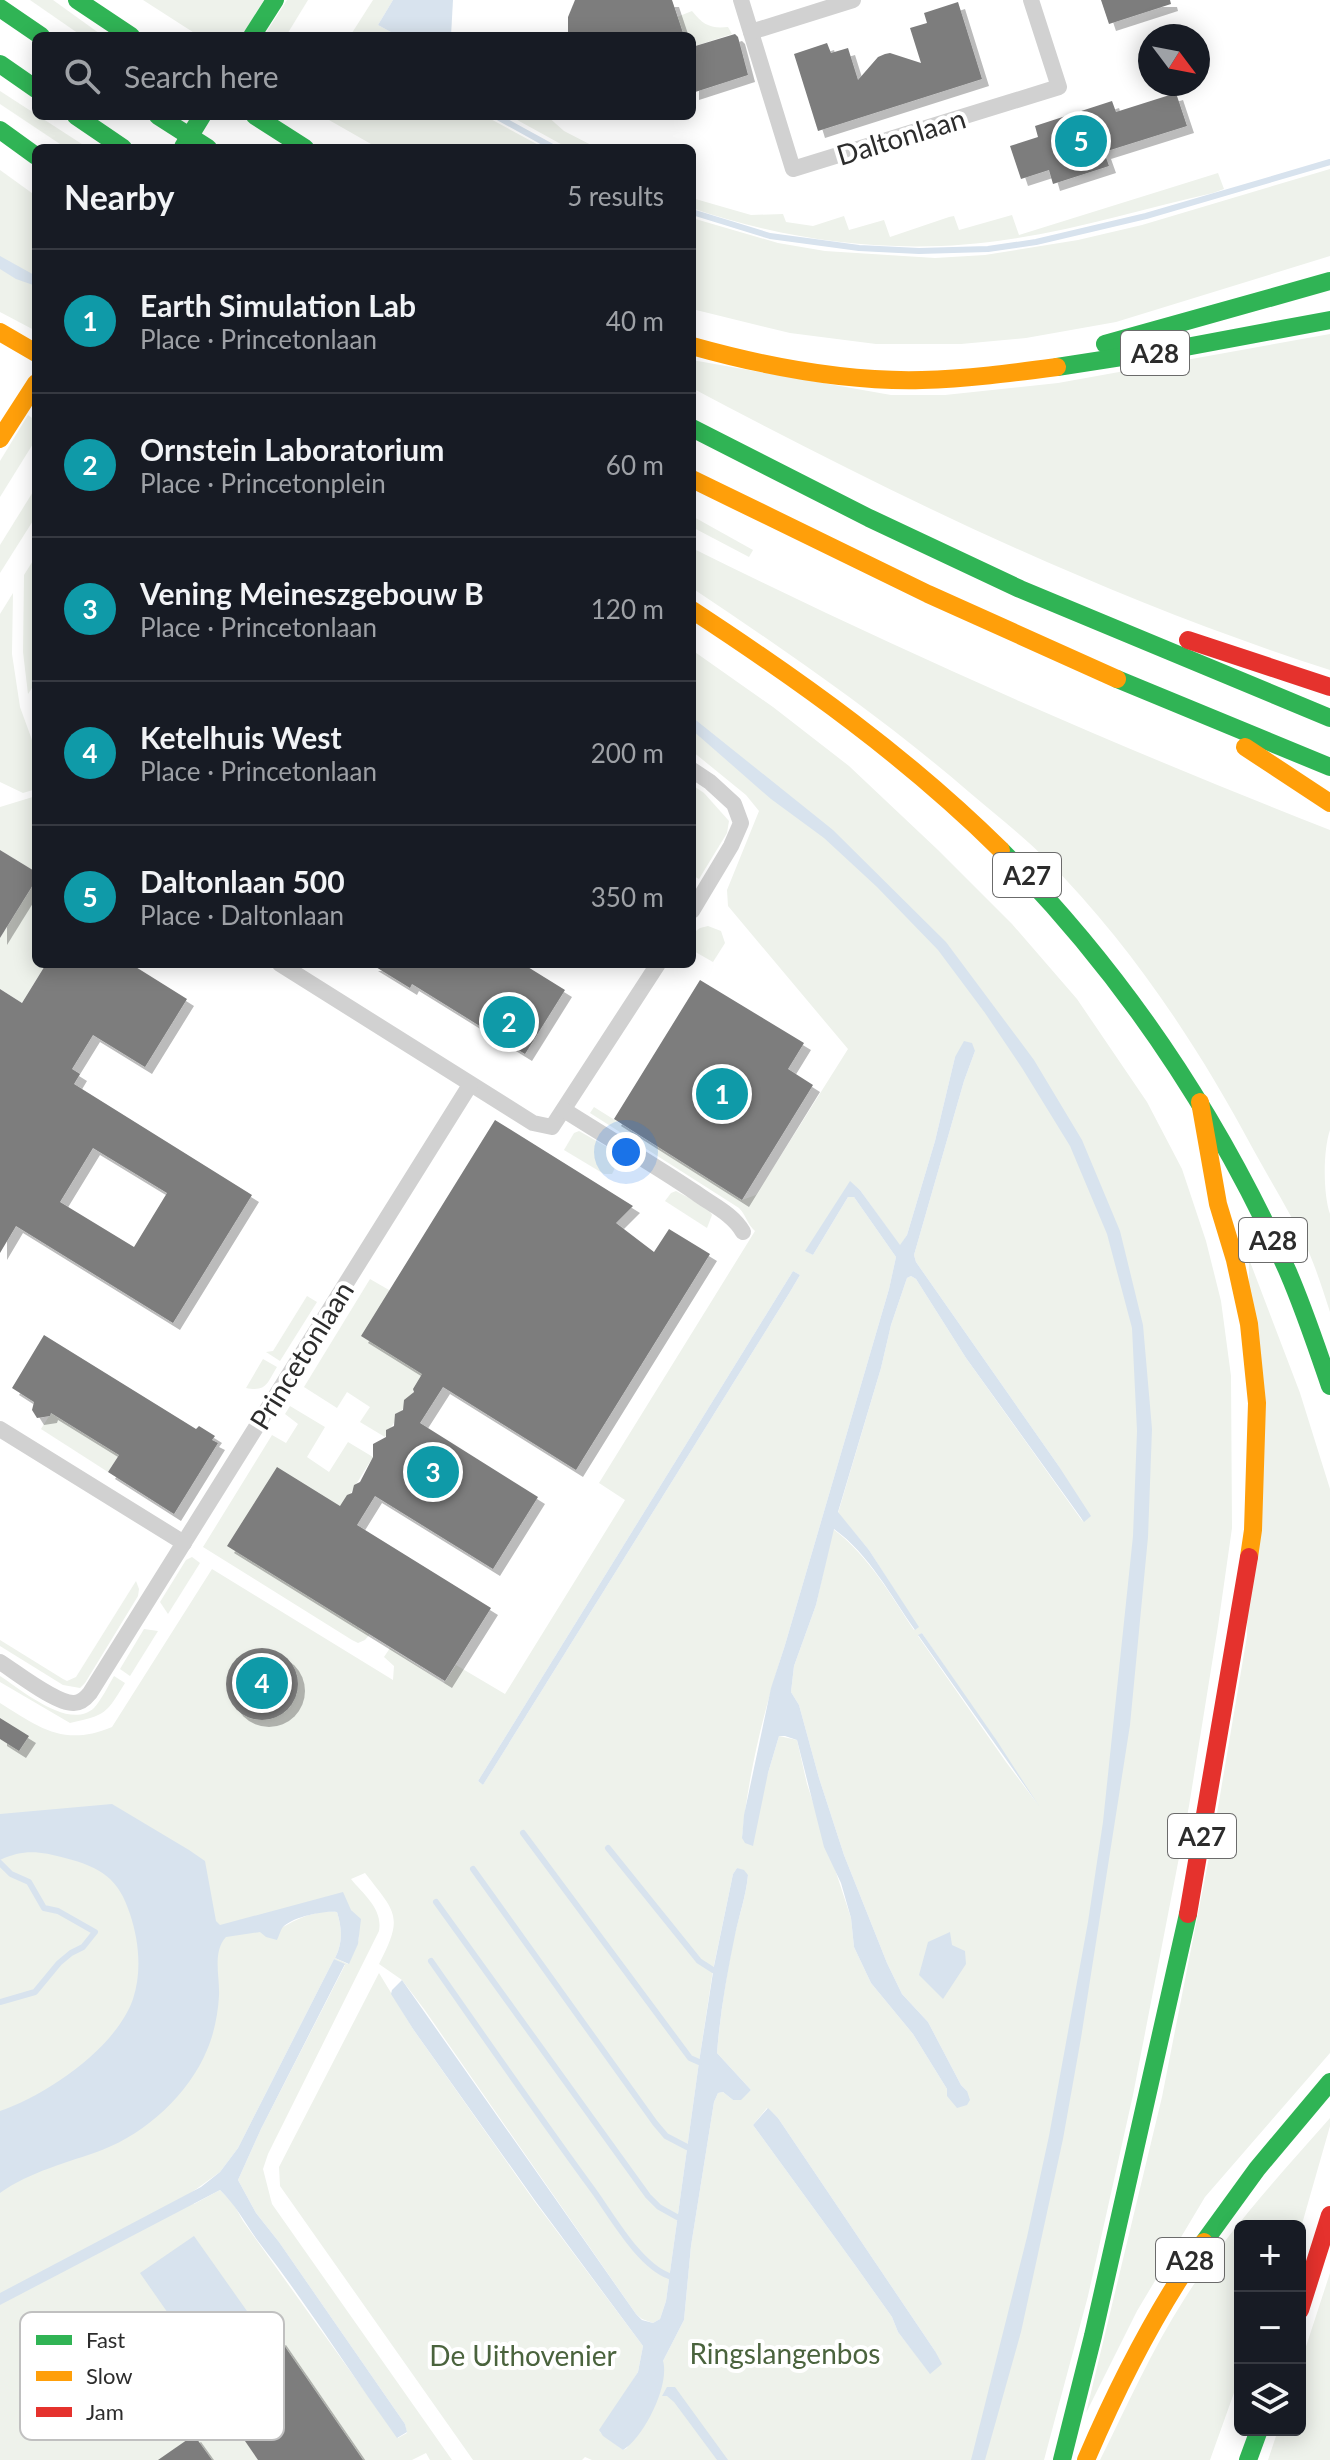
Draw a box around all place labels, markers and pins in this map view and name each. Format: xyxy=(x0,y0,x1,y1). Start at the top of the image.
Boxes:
pin: 5 xyxy=(1055,111,1107,171)
pin: 2 xyxy=(483,992,535,1052)
pin: 1 xyxy=(696,1064,748,1124)
pin: 3 xyxy=(407,1442,459,1502)
pin: 4 xyxy=(236,1653,288,1713)

